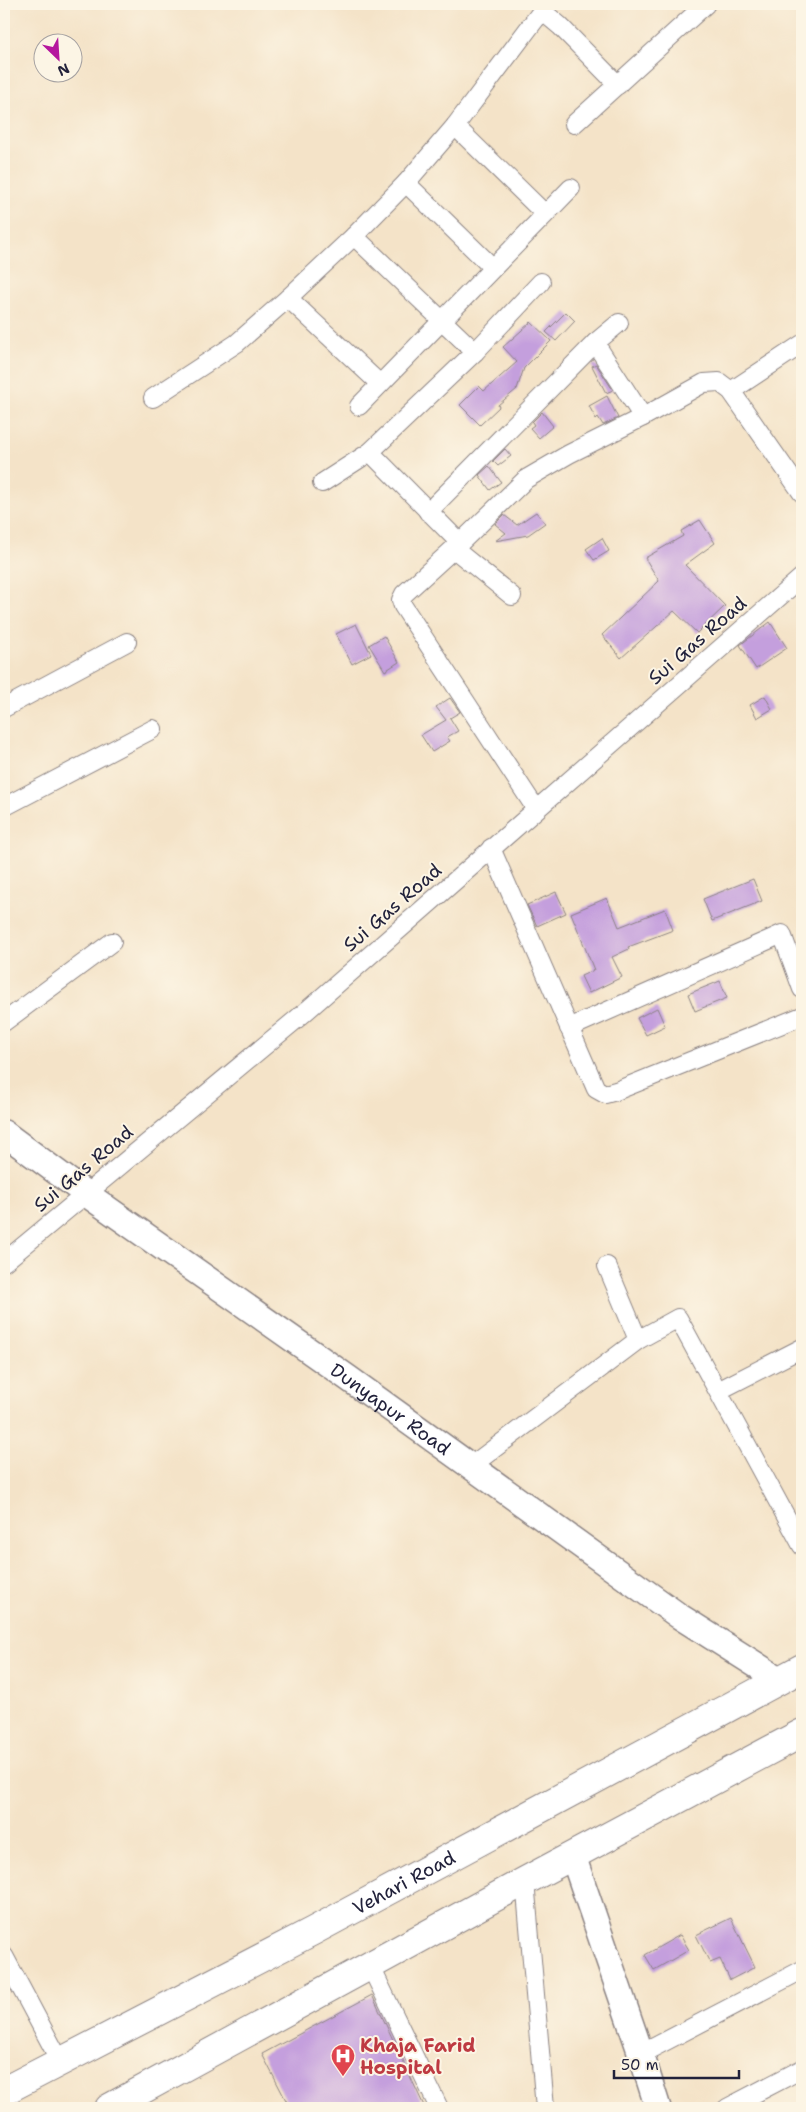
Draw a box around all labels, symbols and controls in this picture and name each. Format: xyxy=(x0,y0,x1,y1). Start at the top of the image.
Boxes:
north arrow xyxy=(32,32,82,82)
text: N xyxy=(55,59,72,80)
street label: Sui Gas Road xyxy=(643,591,752,690)
street label: Sui Gas Road xyxy=(338,858,447,957)
street label: Sui Gas Road xyxy=(28,1119,138,1217)
street label: Dunyapur Road xyxy=(325,1358,456,1461)
street label: Vehari Road xyxy=(348,1845,460,1920)
place label: Khaja Farid Hospital xyxy=(360,2033,476,2080)
hospital icon: Khaja Farid Hospital xyxy=(330,2043,356,2077)
scale bar xyxy=(614,2047,738,2079)
text: 50 m xyxy=(621,2055,659,2075)

